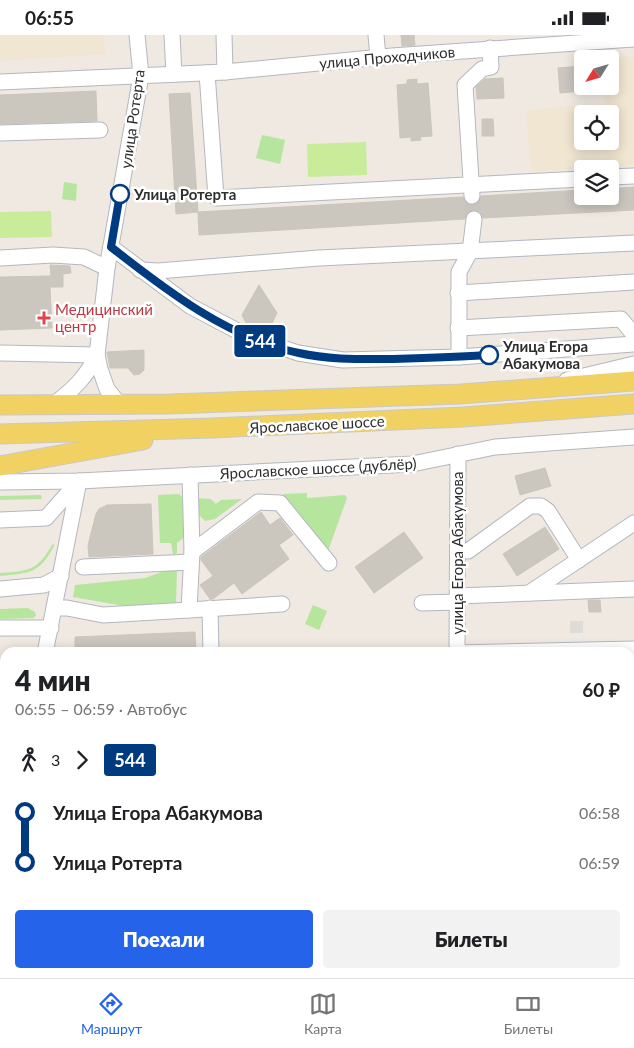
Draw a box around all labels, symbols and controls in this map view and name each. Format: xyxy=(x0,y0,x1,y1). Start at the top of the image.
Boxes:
text: 06:55 xyxy=(25,6,74,29)
street label: улица Проходчиков xyxy=(318,42,456,72)
north arrow xyxy=(574,50,619,95)
map controls xyxy=(574,50,619,205)
street label: улица Ротерта xyxy=(116,68,148,170)
button: locate xyxy=(574,105,619,150)
button: layers xyxy=(574,160,619,205)
marker: Улица Ротерта xyxy=(110,184,130,204)
place label: Улица Ротерта xyxy=(133,185,236,203)
place label: Медицинский центр xyxy=(55,300,153,335)
marker: Медицинский центр xyxy=(37,311,51,325)
line badge: 544 xyxy=(231,325,289,357)
text: 544 xyxy=(244,330,276,352)
place label: Улица Егора Абакумова xyxy=(502,337,588,372)
marker: Улица Егора Абакумова xyxy=(479,345,499,365)
street label: Ярославское шоссе xyxy=(248,411,385,437)
street label: Ярославское шоссе (дублёр) xyxy=(218,454,417,482)
street label: улица Егора Абакумова xyxy=(448,472,466,634)
text: 4 мин xyxy=(15,663,91,697)
text: 60 ₽ xyxy=(582,678,620,701)
text: 06:55 – 06:59 · Автобус xyxy=(15,699,187,718)
icon: walk xyxy=(15,746,43,774)
icon: forward xyxy=(68,746,96,774)
text: 544 xyxy=(114,749,146,771)
text: 3 xyxy=(51,750,60,769)
text: Улица Егора Абакумова xyxy=(53,801,263,824)
text: 06:58 xyxy=(579,803,620,822)
text: Улица Ротерта xyxy=(53,851,183,874)
text: 06:59 xyxy=(579,853,620,872)
button: Поехали xyxy=(15,910,313,968)
button: Билеты xyxy=(323,910,620,968)
tab: Маршрут xyxy=(81,990,142,1037)
tab: Карта xyxy=(304,990,342,1037)
tab: Билеты xyxy=(504,990,553,1037)

